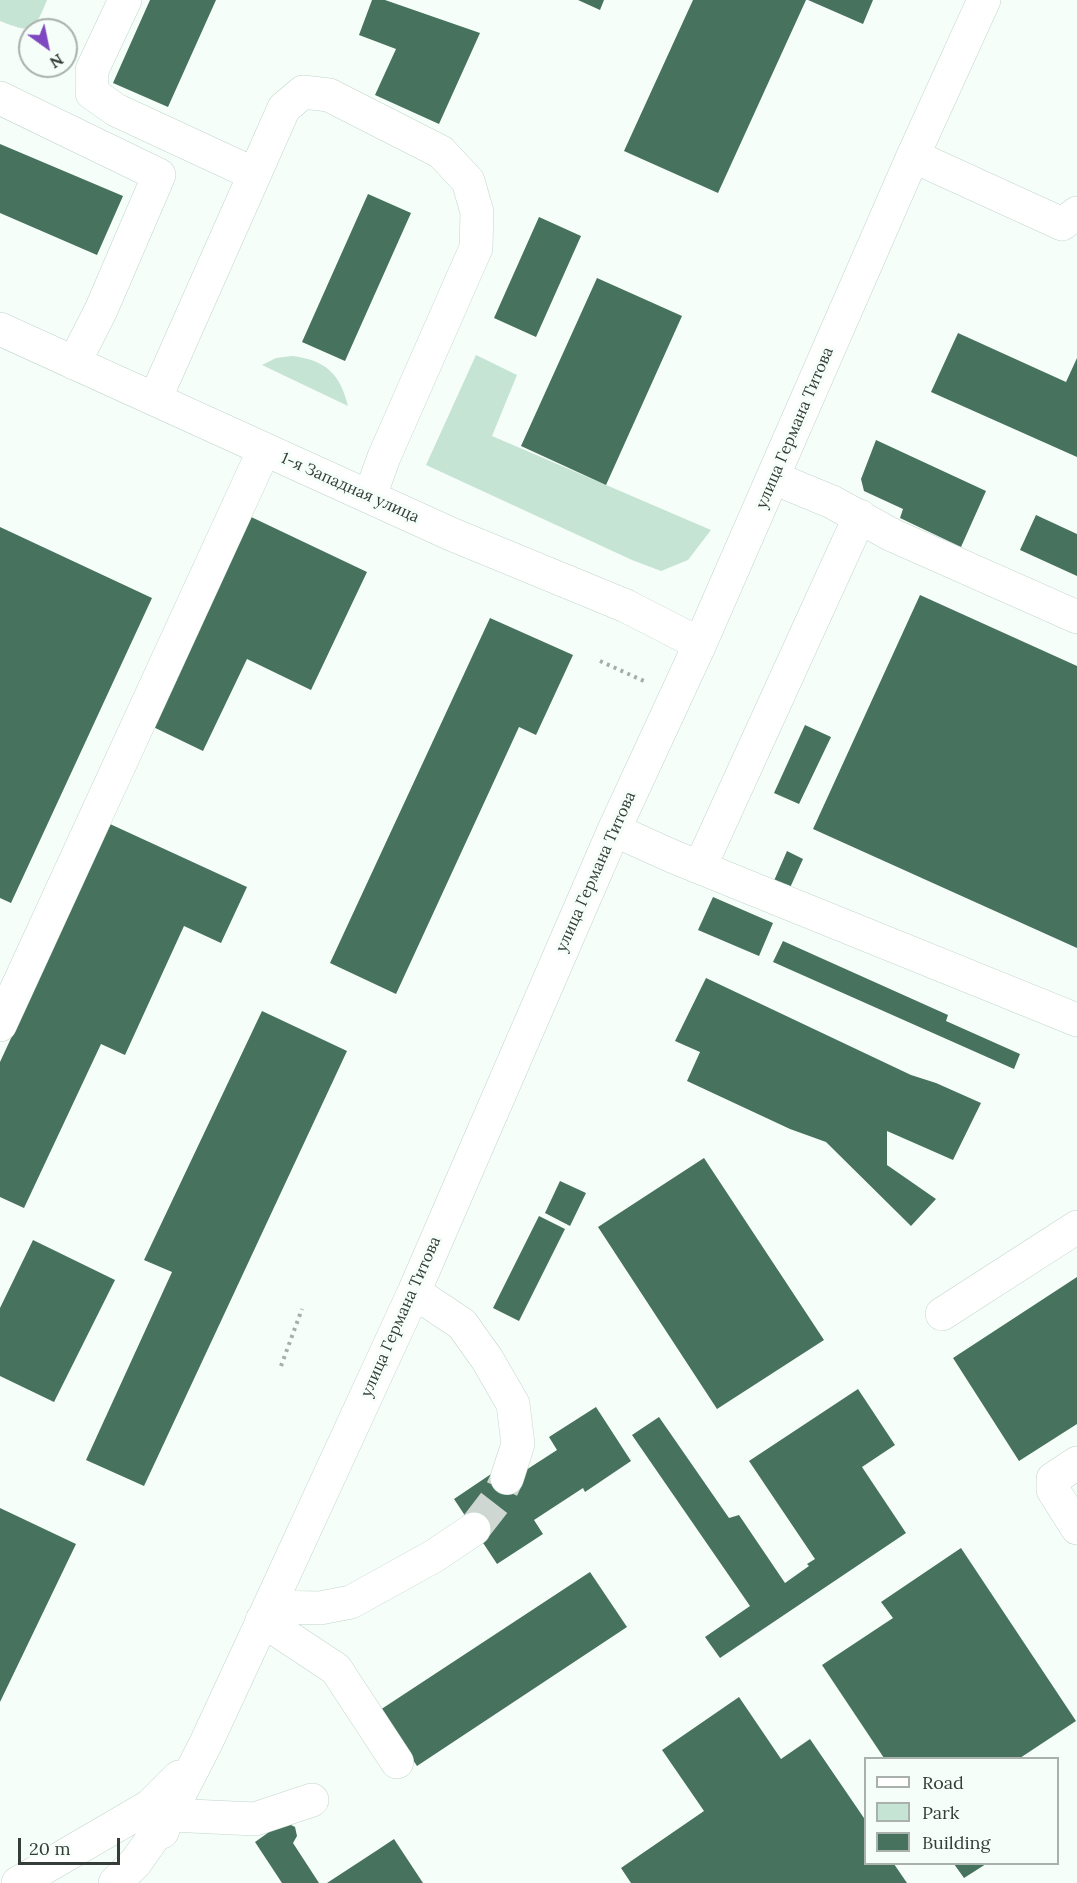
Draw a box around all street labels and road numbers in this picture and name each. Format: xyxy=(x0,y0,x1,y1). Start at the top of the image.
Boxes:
street label: улица Германа Титова xyxy=(752,344,838,512)
street label: 1-я Западная улица xyxy=(278,449,422,527)
street label: улица Германа Титова xyxy=(552,789,640,955)
street label: улица Германа Титова xyxy=(357,1234,445,1400)

